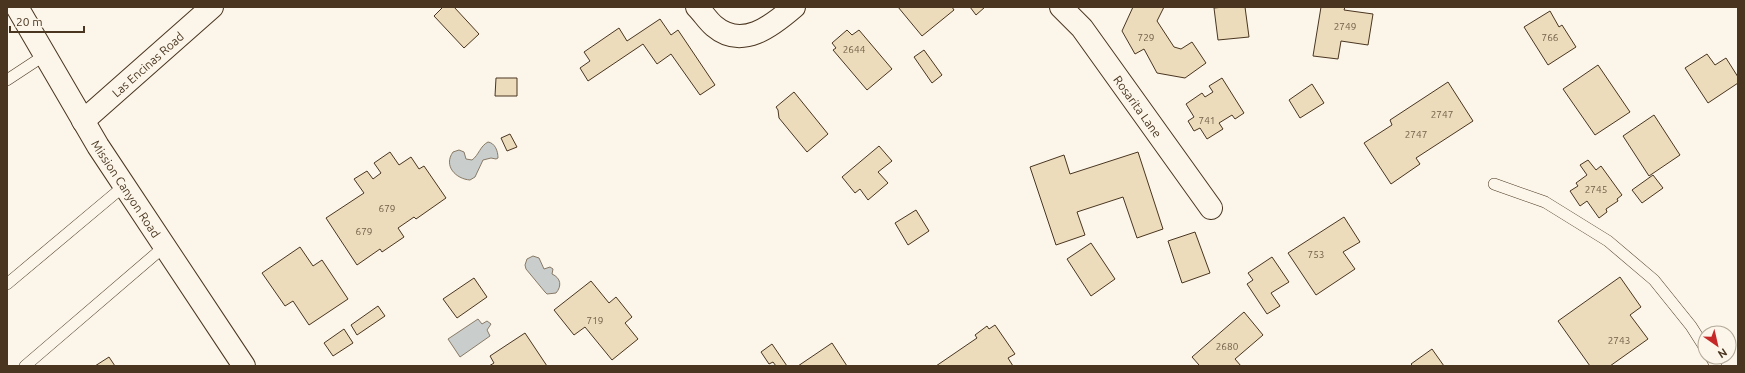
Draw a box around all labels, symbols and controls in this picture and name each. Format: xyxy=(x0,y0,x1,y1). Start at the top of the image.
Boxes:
scale bar xyxy=(10,8,84,34)
text: 20 m xyxy=(16,15,43,28)
house number: 2749 xyxy=(1334,21,1356,32)
street label: Las Encinas Road xyxy=(109,29,186,99)
house number: 729 xyxy=(1138,32,1154,43)
house number: 766 xyxy=(1542,32,1559,43)
house number: 2644 xyxy=(843,44,866,55)
street label: Rosarita Lane xyxy=(1112,73,1165,140)
house number: 2747 xyxy=(1431,109,1453,120)
house number: 741 xyxy=(1199,115,1215,126)
house number: 2747 xyxy=(1405,129,1427,140)
street label: Mission Canyon Road xyxy=(89,138,163,240)
house number: 2745 xyxy=(1585,184,1607,195)
house number: 679 xyxy=(379,203,395,214)
house number: 679 xyxy=(356,226,372,237)
house number: 753 xyxy=(1308,249,1324,260)
house number: 719 xyxy=(587,315,603,326)
north arrow xyxy=(1697,325,1737,365)
house number: 2743 xyxy=(1608,335,1630,346)
house number: 2680 xyxy=(1216,341,1239,352)
text: N xyxy=(1716,346,1729,361)

